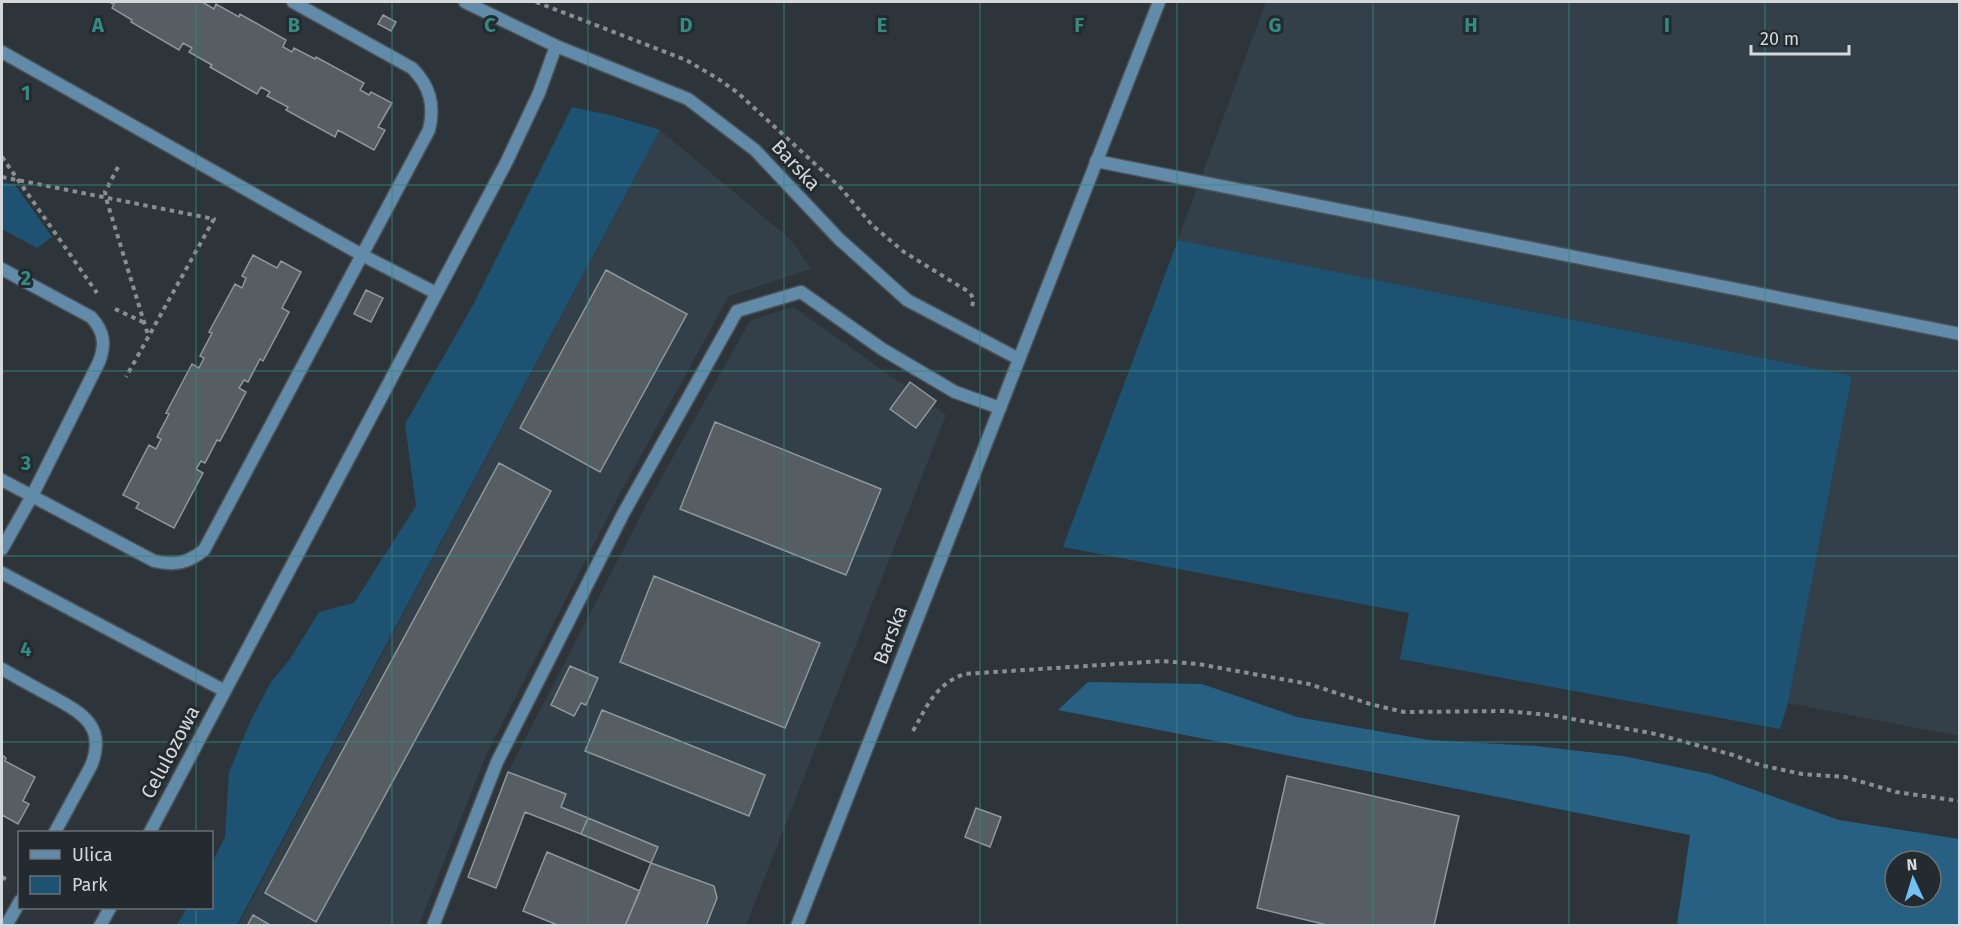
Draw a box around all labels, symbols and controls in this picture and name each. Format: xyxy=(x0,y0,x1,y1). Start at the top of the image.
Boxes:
text: A xyxy=(91,13,105,37)
text: B xyxy=(288,13,300,37)
text: C xyxy=(484,13,496,37)
text: D xyxy=(679,13,693,37)
text: E xyxy=(877,13,887,37)
text: F xyxy=(1074,13,1084,37)
text: G xyxy=(1269,13,1281,37)
text: H xyxy=(1464,13,1478,37)
text: I xyxy=(1664,13,1670,37)
scale bar xyxy=(1751,18,1848,56)
text: 20 m xyxy=(1760,28,1799,50)
text: 1 xyxy=(21,81,31,105)
street label: Barska xyxy=(767,135,825,195)
text: 2 xyxy=(21,266,31,290)
text: 3 xyxy=(20,451,31,475)
street label: Barska xyxy=(868,602,912,668)
text: 4 xyxy=(20,637,32,661)
street label: Celulozowa xyxy=(136,701,204,803)
legend xyxy=(18,831,213,909)
text: Ulica xyxy=(72,844,112,866)
north arrow xyxy=(1883,849,1943,909)
text: N xyxy=(1906,855,1918,874)
text: Park xyxy=(72,874,108,896)

